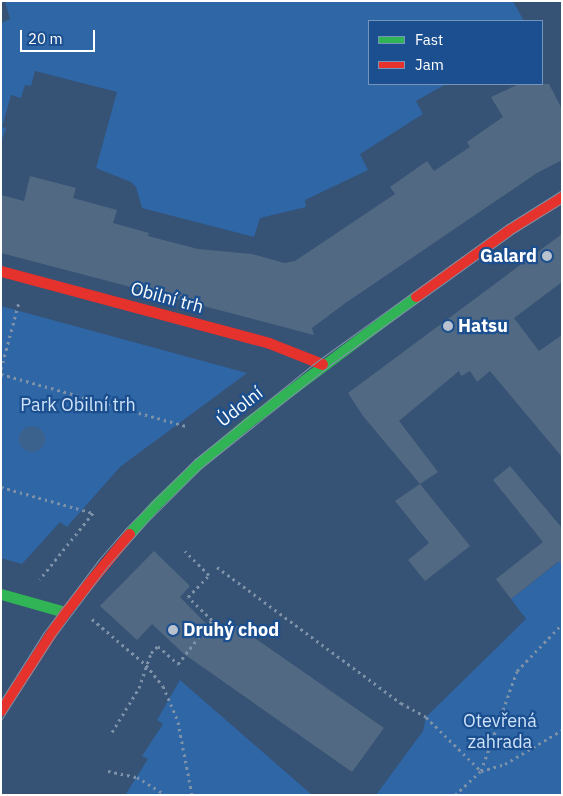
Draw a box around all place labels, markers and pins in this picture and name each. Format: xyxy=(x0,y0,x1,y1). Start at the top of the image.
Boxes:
place label: Galard xyxy=(480,245,537,267)
marker: Galard xyxy=(541,250,553,262)
place label: Hatsu xyxy=(458,315,508,337)
marker: Hatsu xyxy=(442,320,454,332)
place label: Druhý chod xyxy=(183,619,279,641)
marker: Druhý chod xyxy=(167,624,179,636)

